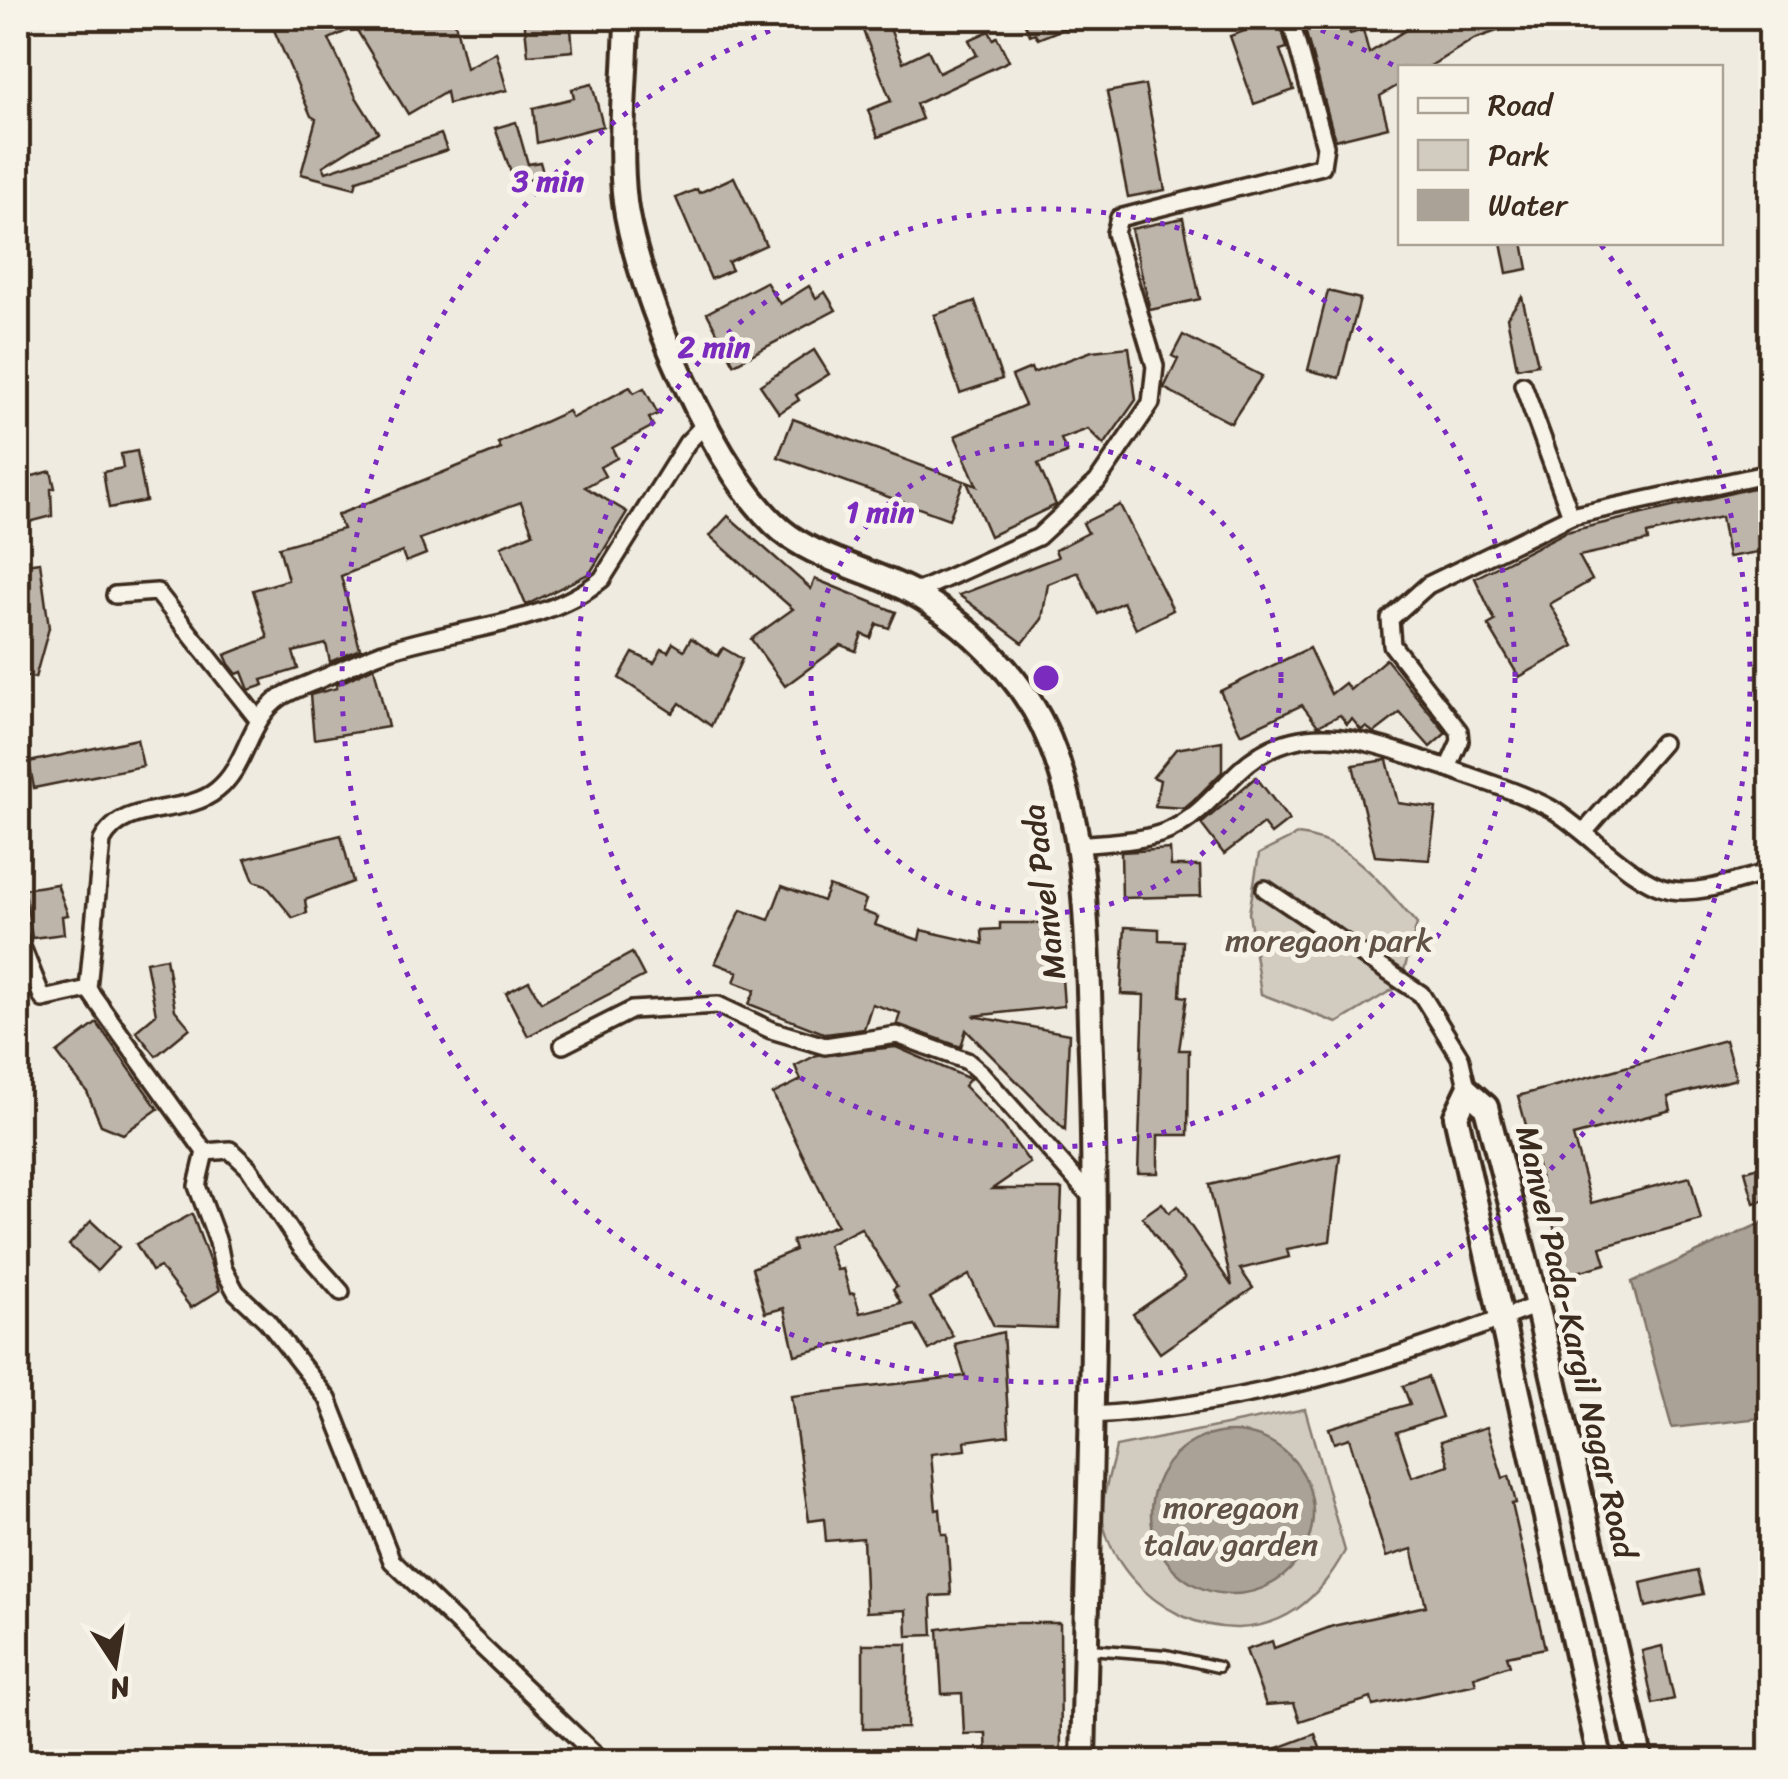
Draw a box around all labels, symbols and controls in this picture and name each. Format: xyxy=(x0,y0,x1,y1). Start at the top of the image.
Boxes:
legend xyxy=(1398,65,1723,245)
text: Road xyxy=(1488,78,1555,132)
text: Park xyxy=(1488,128,1550,182)
text: 3 min xyxy=(511,154,585,208)
text: Water xyxy=(1488,178,1569,232)
text: 2 min xyxy=(678,320,751,374)
text: 1 min xyxy=(846,485,915,539)
centre of rings xyxy=(1028,660,1064,696)
street label: Manvel Pada xyxy=(1005,801,1083,983)
park label: moregaon park xyxy=(1225,912,1434,969)
street label: Manvel Pada-Kargil Nagar Road xyxy=(1498,1120,1654,1566)
park label: moregaon talav garden xyxy=(1144,1479,1318,1573)
north arrow xyxy=(65,1614,165,1714)
text: N xyxy=(105,1662,136,1714)

